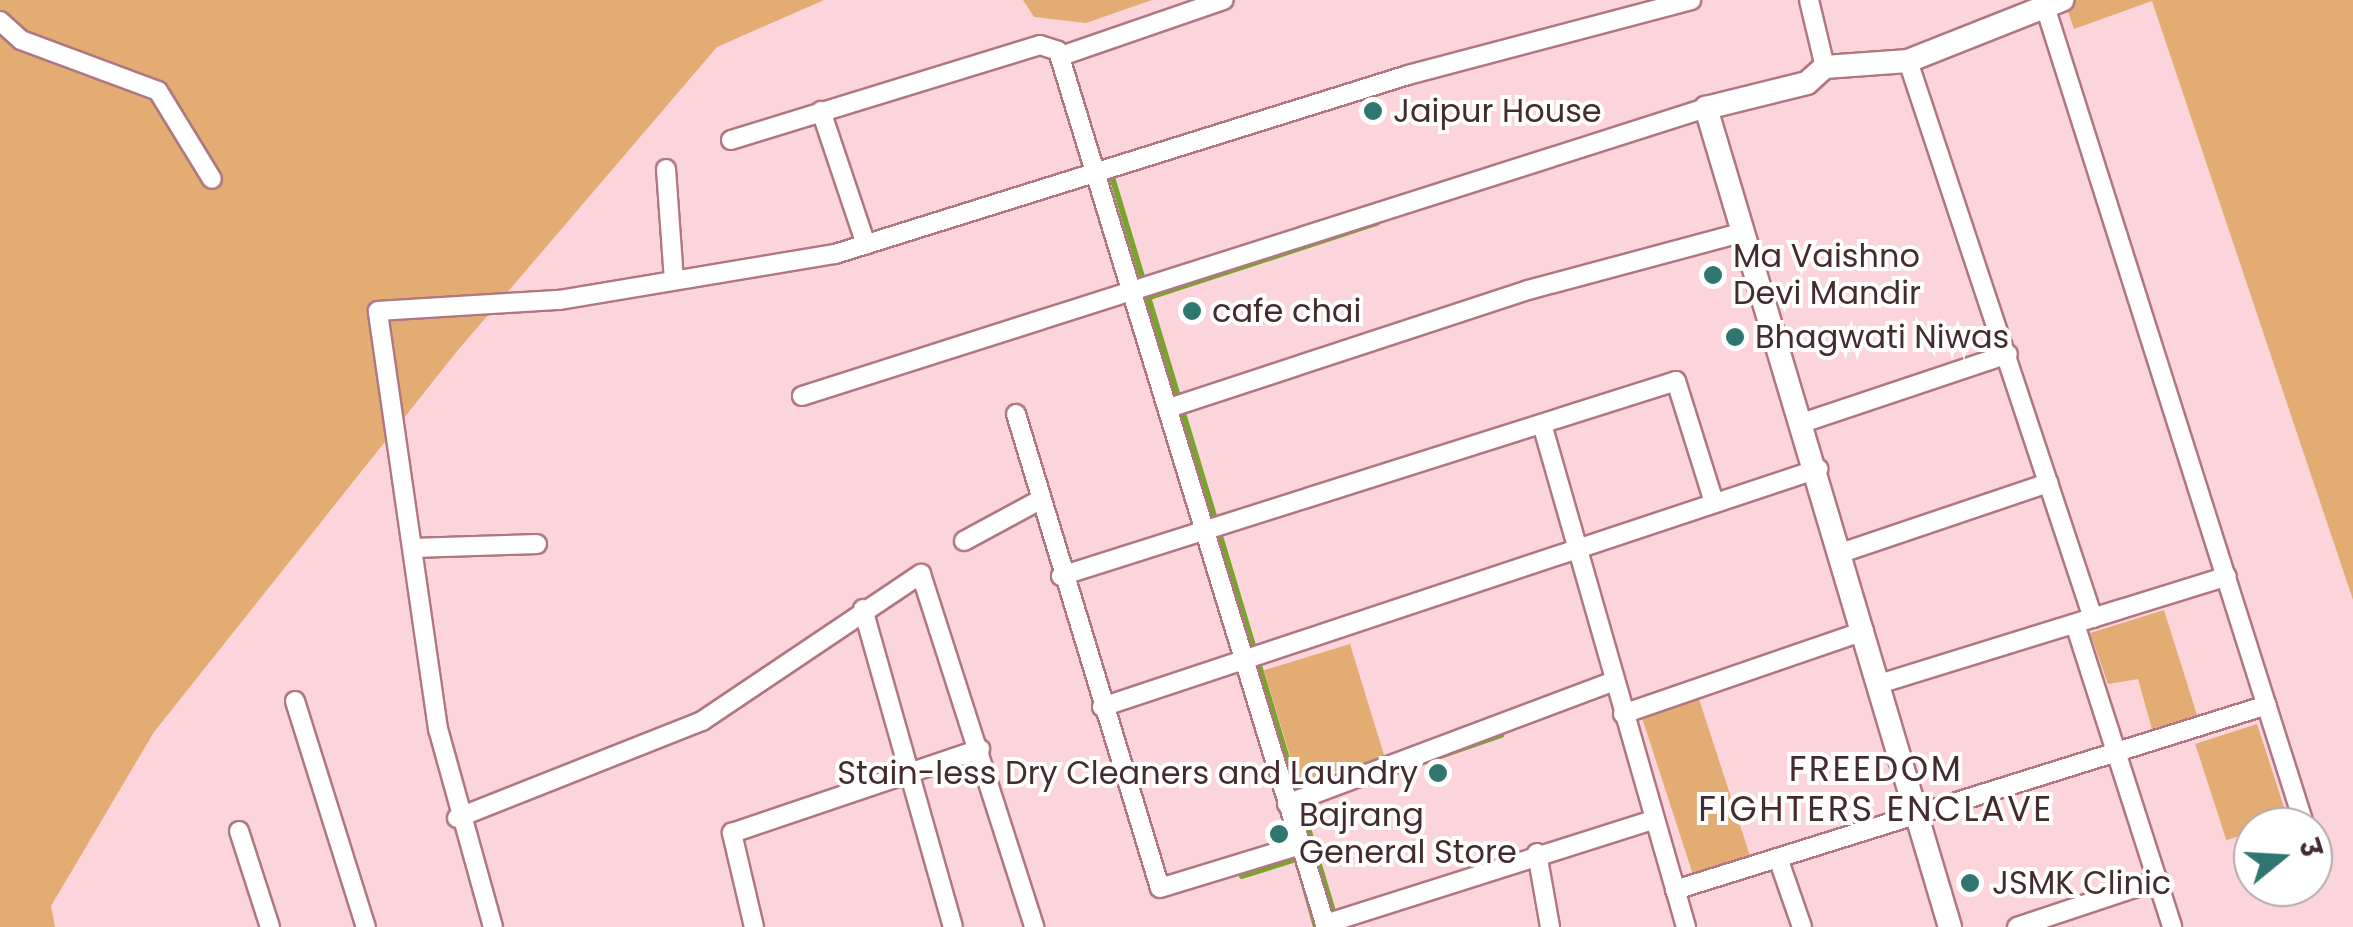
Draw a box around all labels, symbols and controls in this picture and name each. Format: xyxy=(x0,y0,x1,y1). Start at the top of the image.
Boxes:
place label: Jaipur House xyxy=(1393,92,1602,130)
marker: Jaipur House xyxy=(1362,100,1384,122)
place label: Ma Vaishno Devi Mandir xyxy=(1733,238,1921,313)
marker: Ma Vaishno Devi Mandir xyxy=(1702,264,1724,286)
place label: cafe chai xyxy=(1212,292,1361,330)
marker: cafe chai xyxy=(1181,300,1203,322)
place label: Bhagwati Niwas xyxy=(1755,318,2009,356)
marker: Bhagwati Niwas xyxy=(1724,326,1746,348)
district label: FREEDOM FIGHTERS ENCLAVE xyxy=(1698,748,2054,830)
place label: Stain-less Dry Cleaners and Laundry xyxy=(837,754,1418,792)
marker: Stain-less Dry Cleaners and Laundry xyxy=(1427,762,1449,784)
place label: Bajrang General Store xyxy=(1299,797,1517,872)
north arrow xyxy=(2233,807,2333,907)
marker: Bajrang General Store xyxy=(1268,823,1290,845)
text: उ xyxy=(2289,835,2331,862)
place label: JSMK Clinic xyxy=(1992,864,2171,902)
marker: JSMK Clinic xyxy=(1957,870,1983,896)

